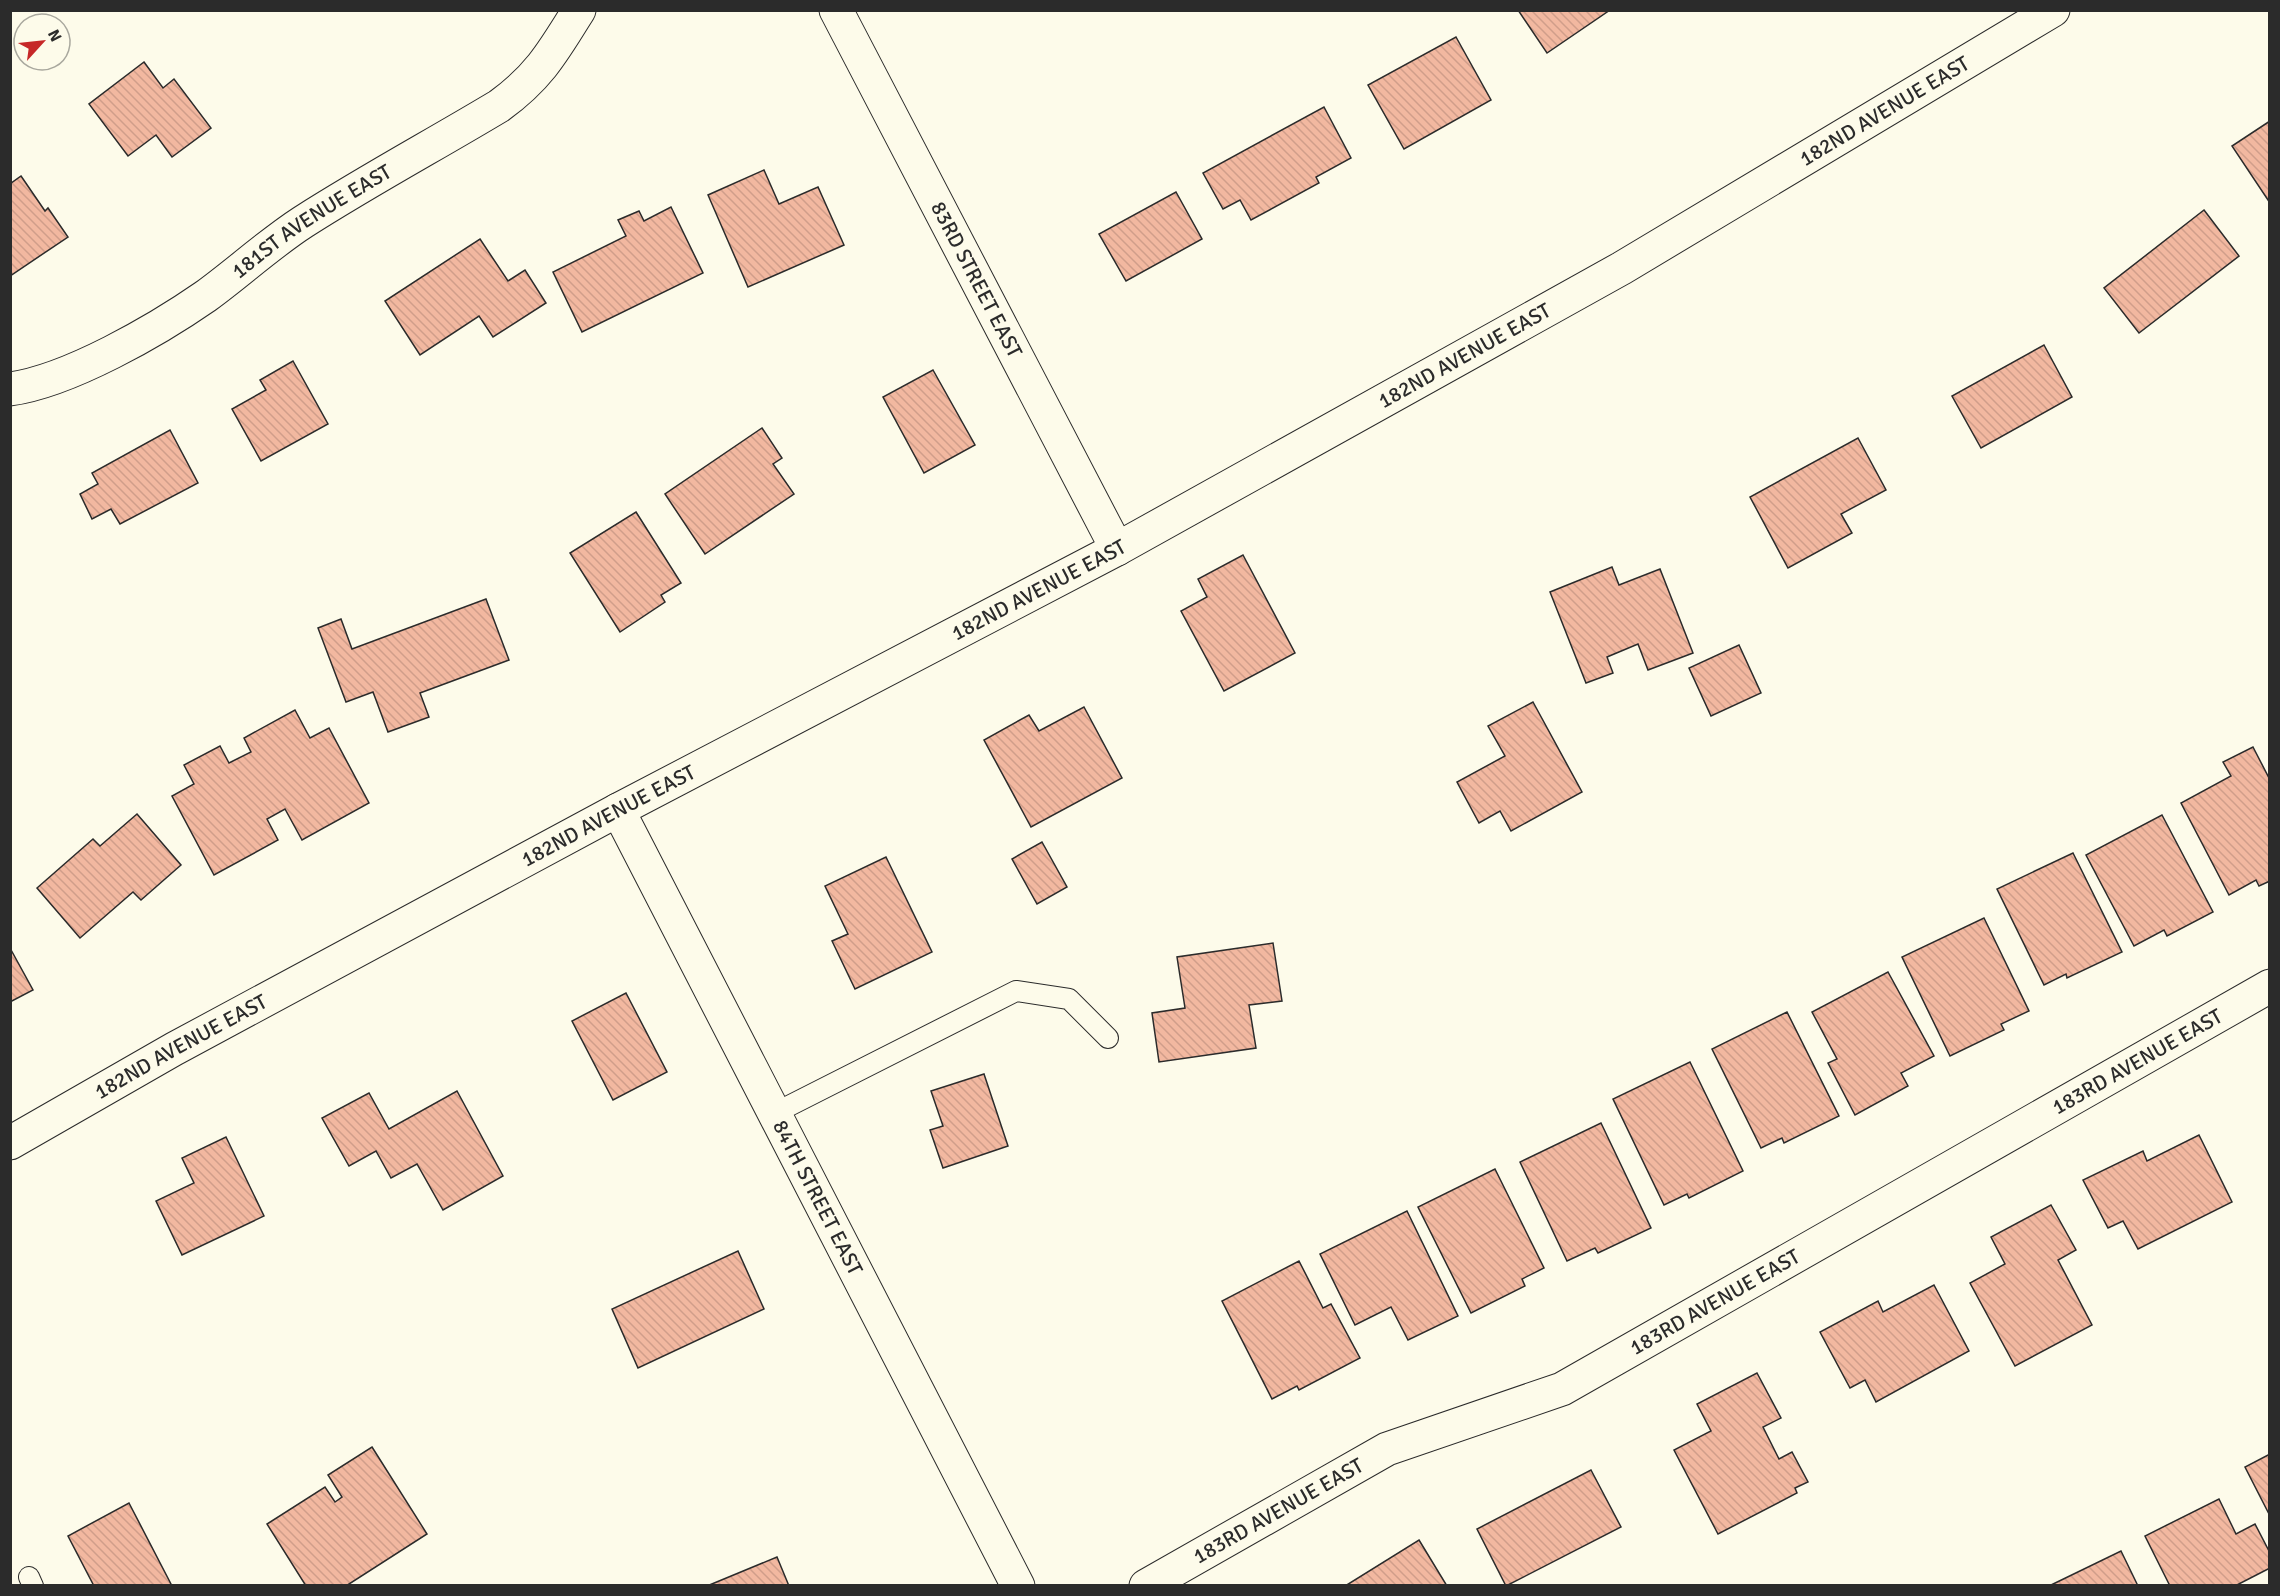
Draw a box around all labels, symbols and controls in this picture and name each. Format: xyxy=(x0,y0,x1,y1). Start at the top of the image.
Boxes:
north arrow xyxy=(12,12,72,72)
text: N xyxy=(43,26,66,45)
street label: 182ND AVENUE EAST xyxy=(1795,50,1974,172)
street label: 181ST AVENUE EAST xyxy=(226,158,396,284)
street label: 83RD STREET EAST xyxy=(925,197,1028,363)
street label: 182ND AVENUE EAST xyxy=(1374,297,1556,414)
street label: 182ND AVENUE EAST xyxy=(947,533,1131,646)
street label: 182ND AVENUE EAST xyxy=(517,759,700,873)
street label: 182ND AVENUE EAST xyxy=(90,988,272,1105)
street label: 183RD AVENUE EAST xyxy=(2047,1003,2227,1120)
street label: 84TH STREET EAST xyxy=(767,1116,869,1280)
street label: 183RD AVENUE EAST xyxy=(1625,1243,1805,1361)
street label: 183RD AVENUE EAST xyxy=(1188,1452,1368,1570)

